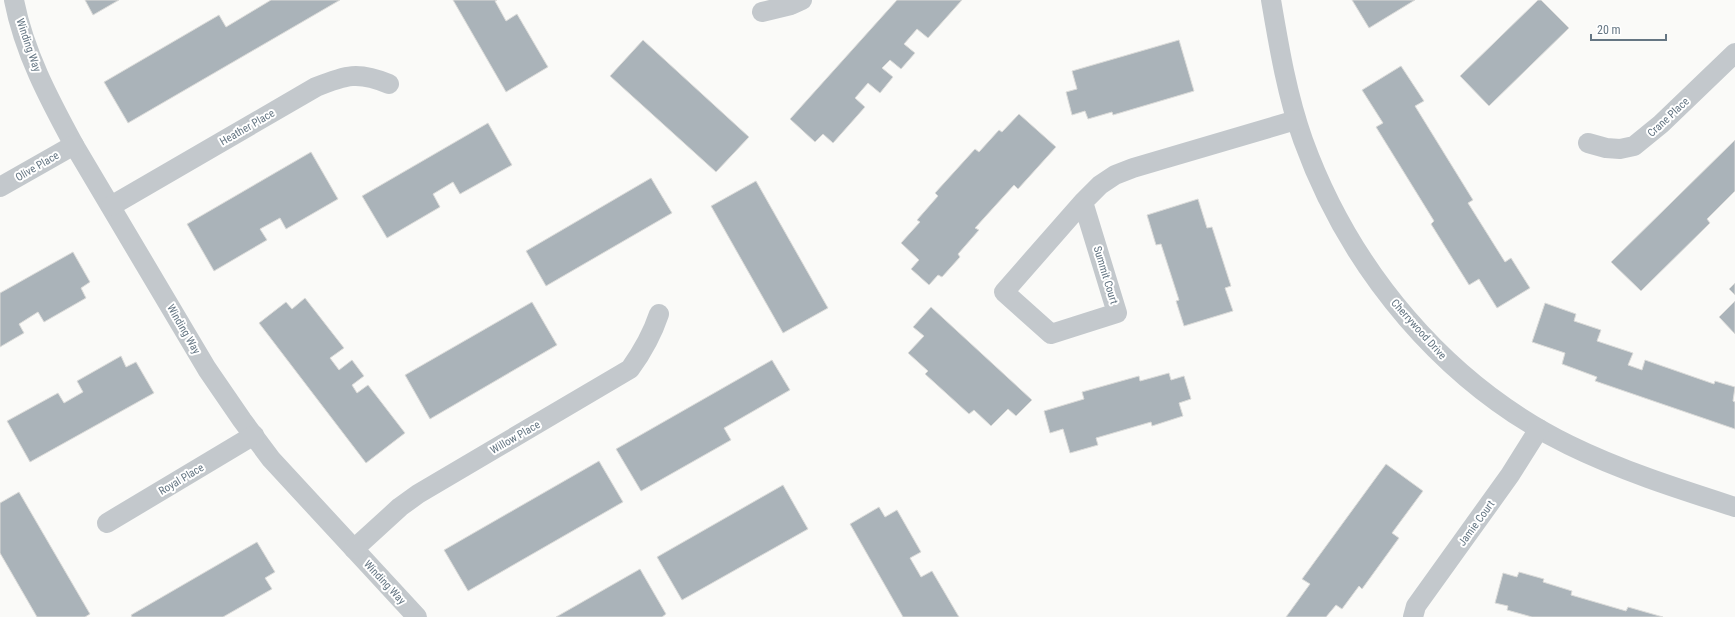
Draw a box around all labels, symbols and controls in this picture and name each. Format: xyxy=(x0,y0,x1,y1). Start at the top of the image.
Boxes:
scale bar xyxy=(1591,16,1666,42)
street label: Winding Way xyxy=(13,17,44,74)
text: 20 m xyxy=(1597,23,1621,37)
street label: Crane Place xyxy=(1645,95,1692,140)
street label: Heather Place xyxy=(218,107,277,148)
street label: Olive Place xyxy=(13,149,61,184)
street label: Summit Court xyxy=(1091,245,1120,306)
street label: Cherrywood Drive xyxy=(1388,297,1449,362)
street label: Winding Way xyxy=(164,302,203,357)
street label: Willow Place xyxy=(488,418,542,457)
street label: Royal Place xyxy=(156,461,206,498)
street label: Jamie Court xyxy=(1456,498,1497,549)
street label: Winding Way xyxy=(361,558,409,607)

